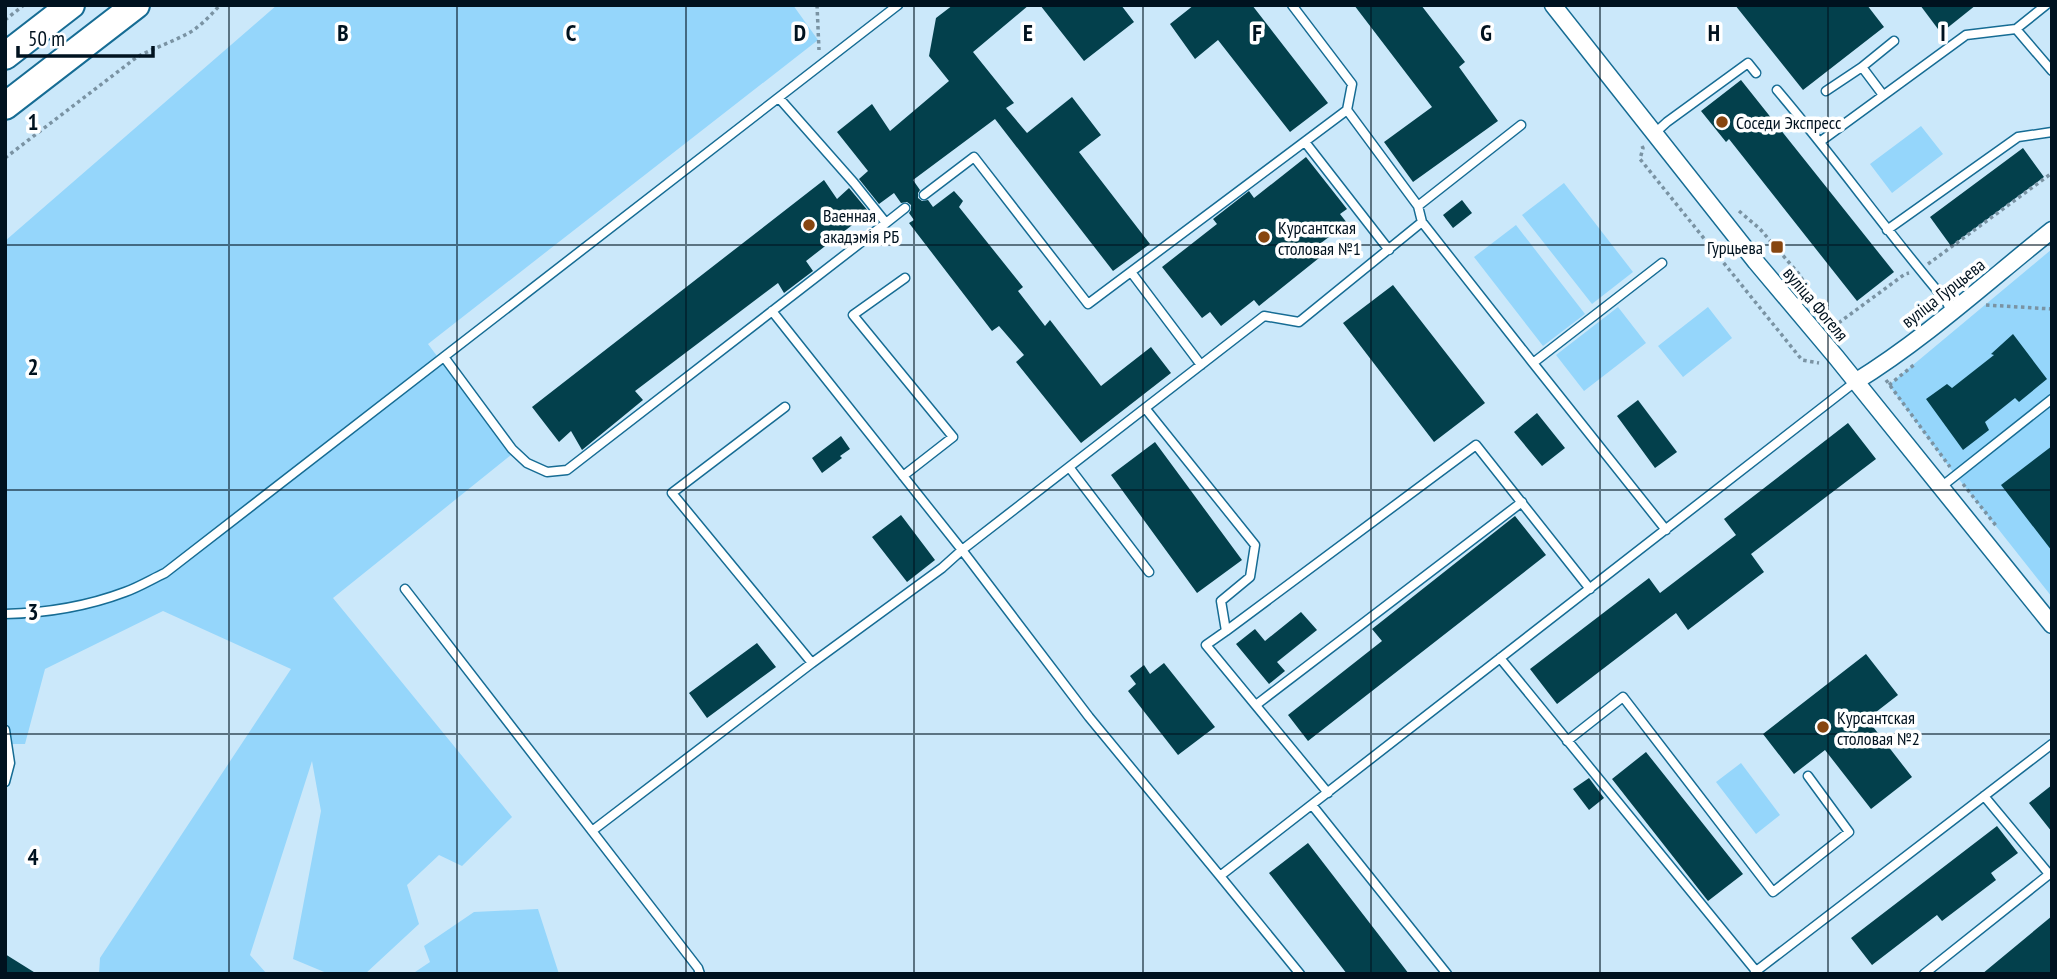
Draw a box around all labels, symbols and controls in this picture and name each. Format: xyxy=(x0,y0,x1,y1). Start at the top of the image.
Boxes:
scale bar xyxy=(18,14,152,58)
text: B xyxy=(337,18,349,47)
text: C xyxy=(566,18,577,47)
text: D xyxy=(794,18,806,47)
text: E xyxy=(1023,18,1033,47)
text: F xyxy=(1252,18,1262,47)
text: G xyxy=(1480,18,1492,47)
text: H xyxy=(1708,18,1720,47)
text: I xyxy=(1940,18,1946,47)
text: 50 m xyxy=(28,25,65,52)
text: 1 xyxy=(28,107,39,136)
place label: Соседи Экспресс xyxy=(1736,111,1842,134)
marker: Соседи Экспресс xyxy=(1714,114,1730,130)
place label: Ваенная акадэмія РБ xyxy=(823,204,899,248)
place label: Курсантская столовая №1 xyxy=(1278,216,1361,260)
marker: Ваенная акадэмія РБ xyxy=(801,217,817,233)
marker: Курсантская столовая №1 xyxy=(1256,229,1272,245)
place label: Гурцьева xyxy=(1707,236,1763,259)
marker: Гурцьева xyxy=(1769,239,1785,255)
street label: вуліца Гурцьева xyxy=(1897,253,1989,333)
street label: вуліца Фогеля xyxy=(1778,262,1854,346)
text: 2 xyxy=(28,352,39,381)
text: 3 xyxy=(28,597,39,626)
place label: Курсантская столовая №2 xyxy=(1837,706,1920,750)
marker: Курсантская столовая №2 xyxy=(1815,719,1831,735)
text: 4 xyxy=(28,842,39,871)

